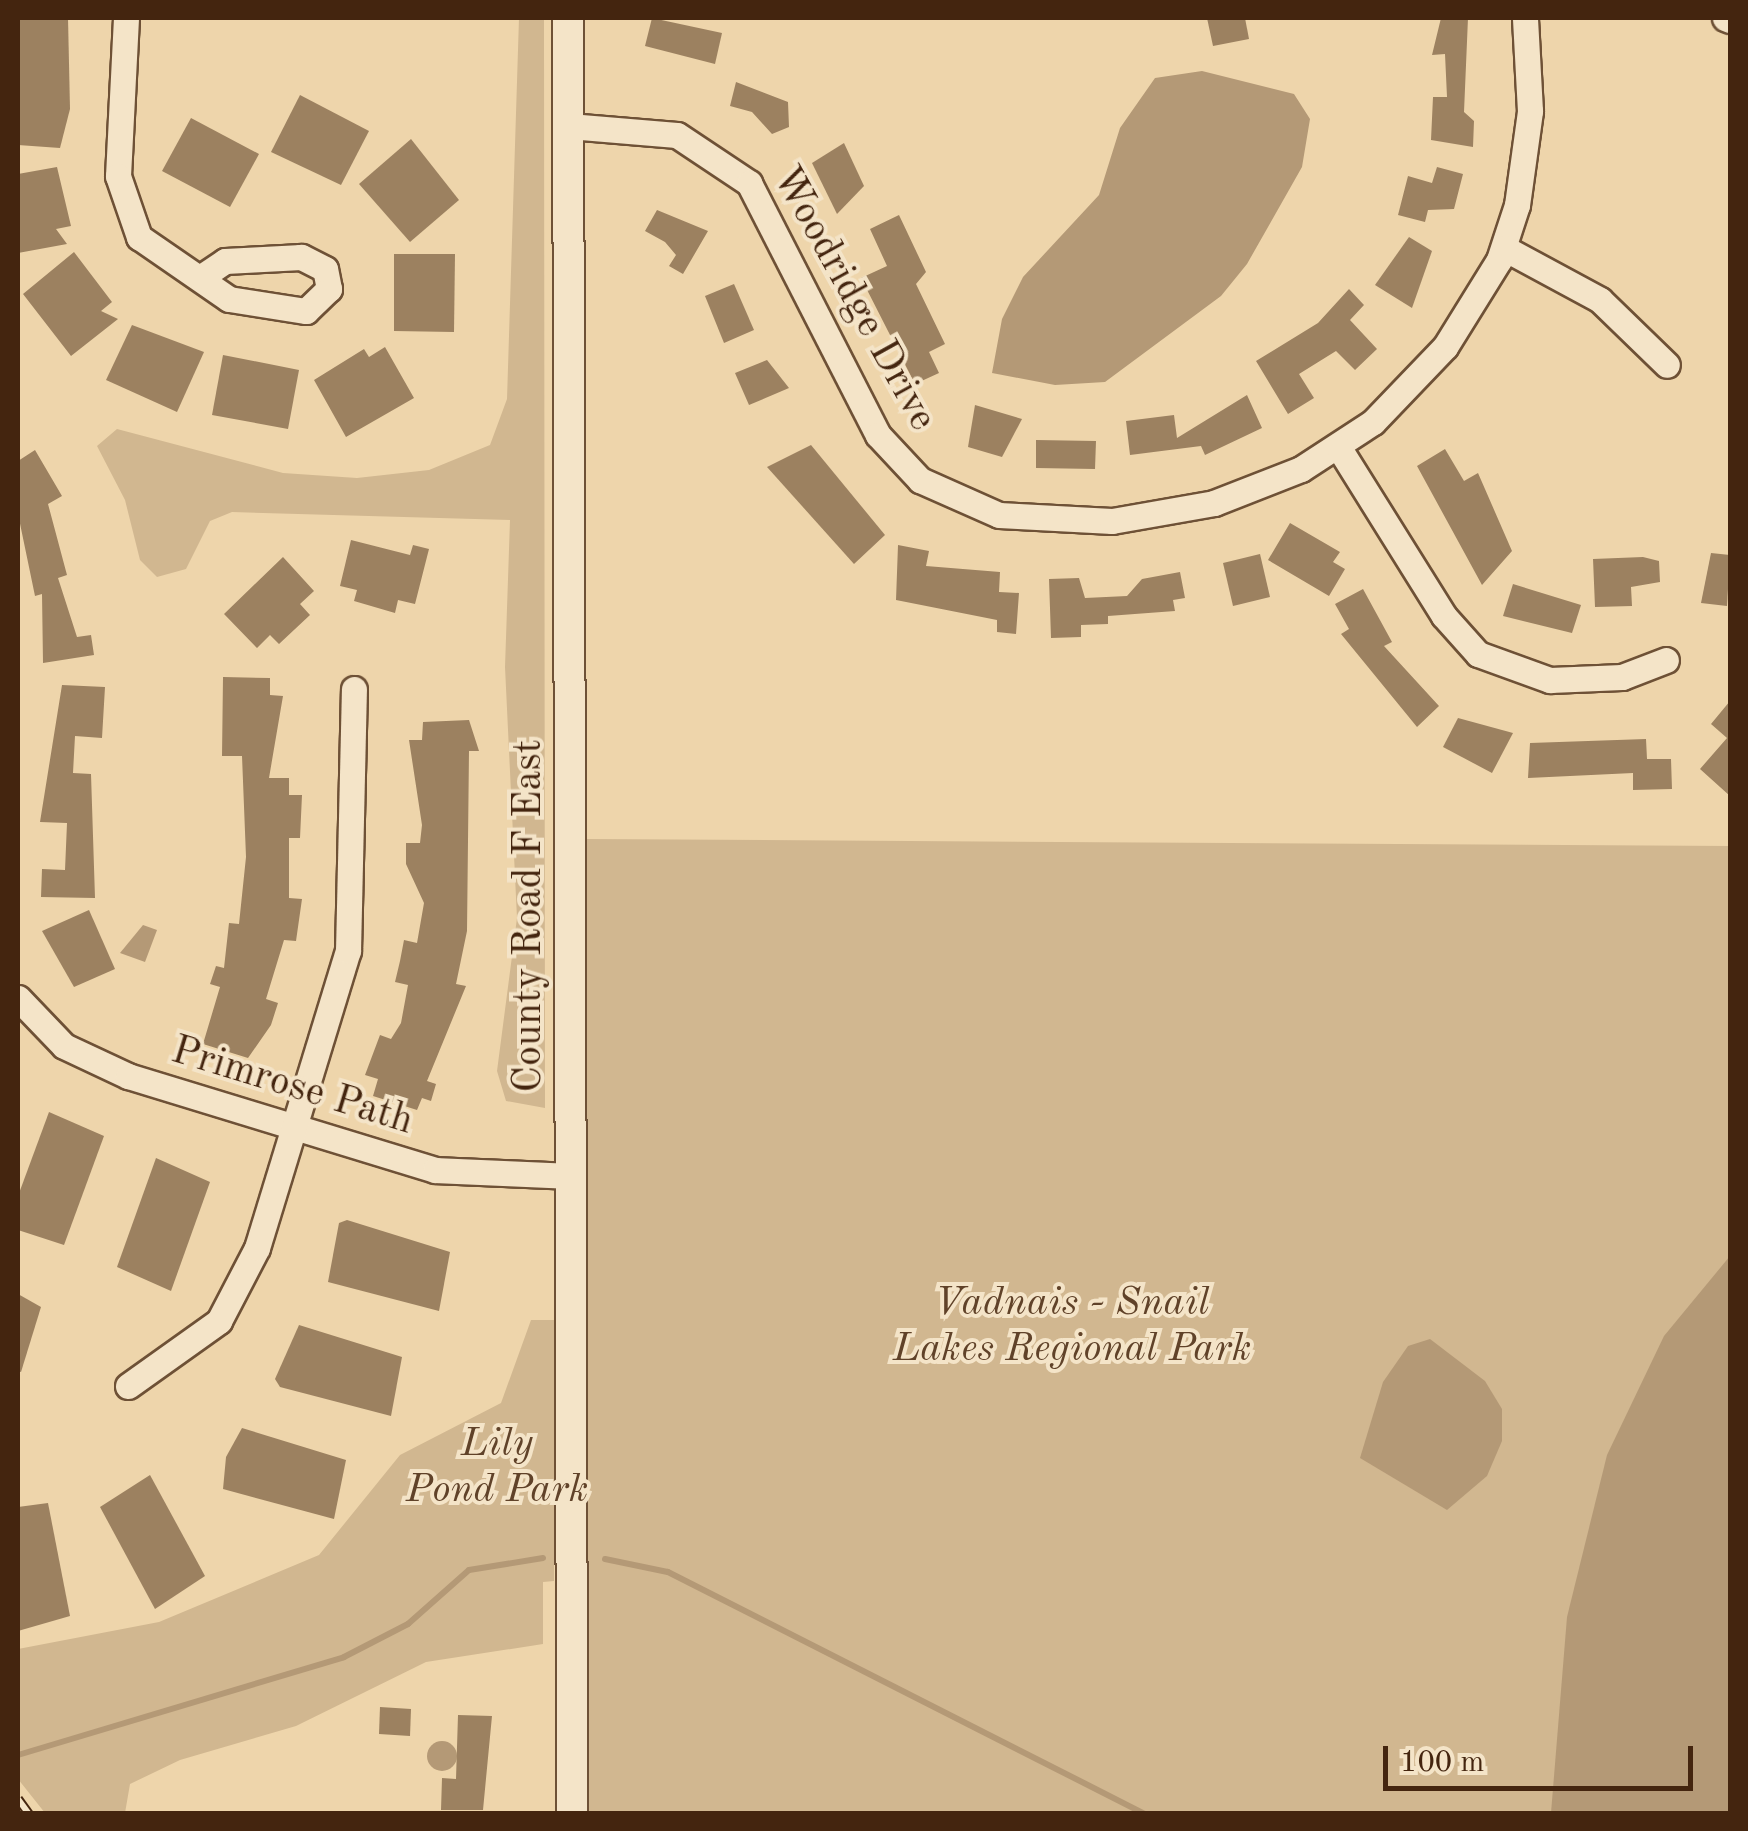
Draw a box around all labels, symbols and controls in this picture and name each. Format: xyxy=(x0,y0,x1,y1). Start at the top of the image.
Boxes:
street label: Woodridge Drive xyxy=(761,158,945,440)
street label: County Road F East xyxy=(506,739,554,1093)
street label: Primrose Path xyxy=(165,1027,419,1147)
park label: Vadnais - Snail Lakes Regional Park xyxy=(893,1280,1251,1374)
park label: Lily Pond Park xyxy=(406,1421,588,1515)
scale bar xyxy=(1388,1726,1698,1788)
text: 100 m xyxy=(1400,1748,1484,1778)

